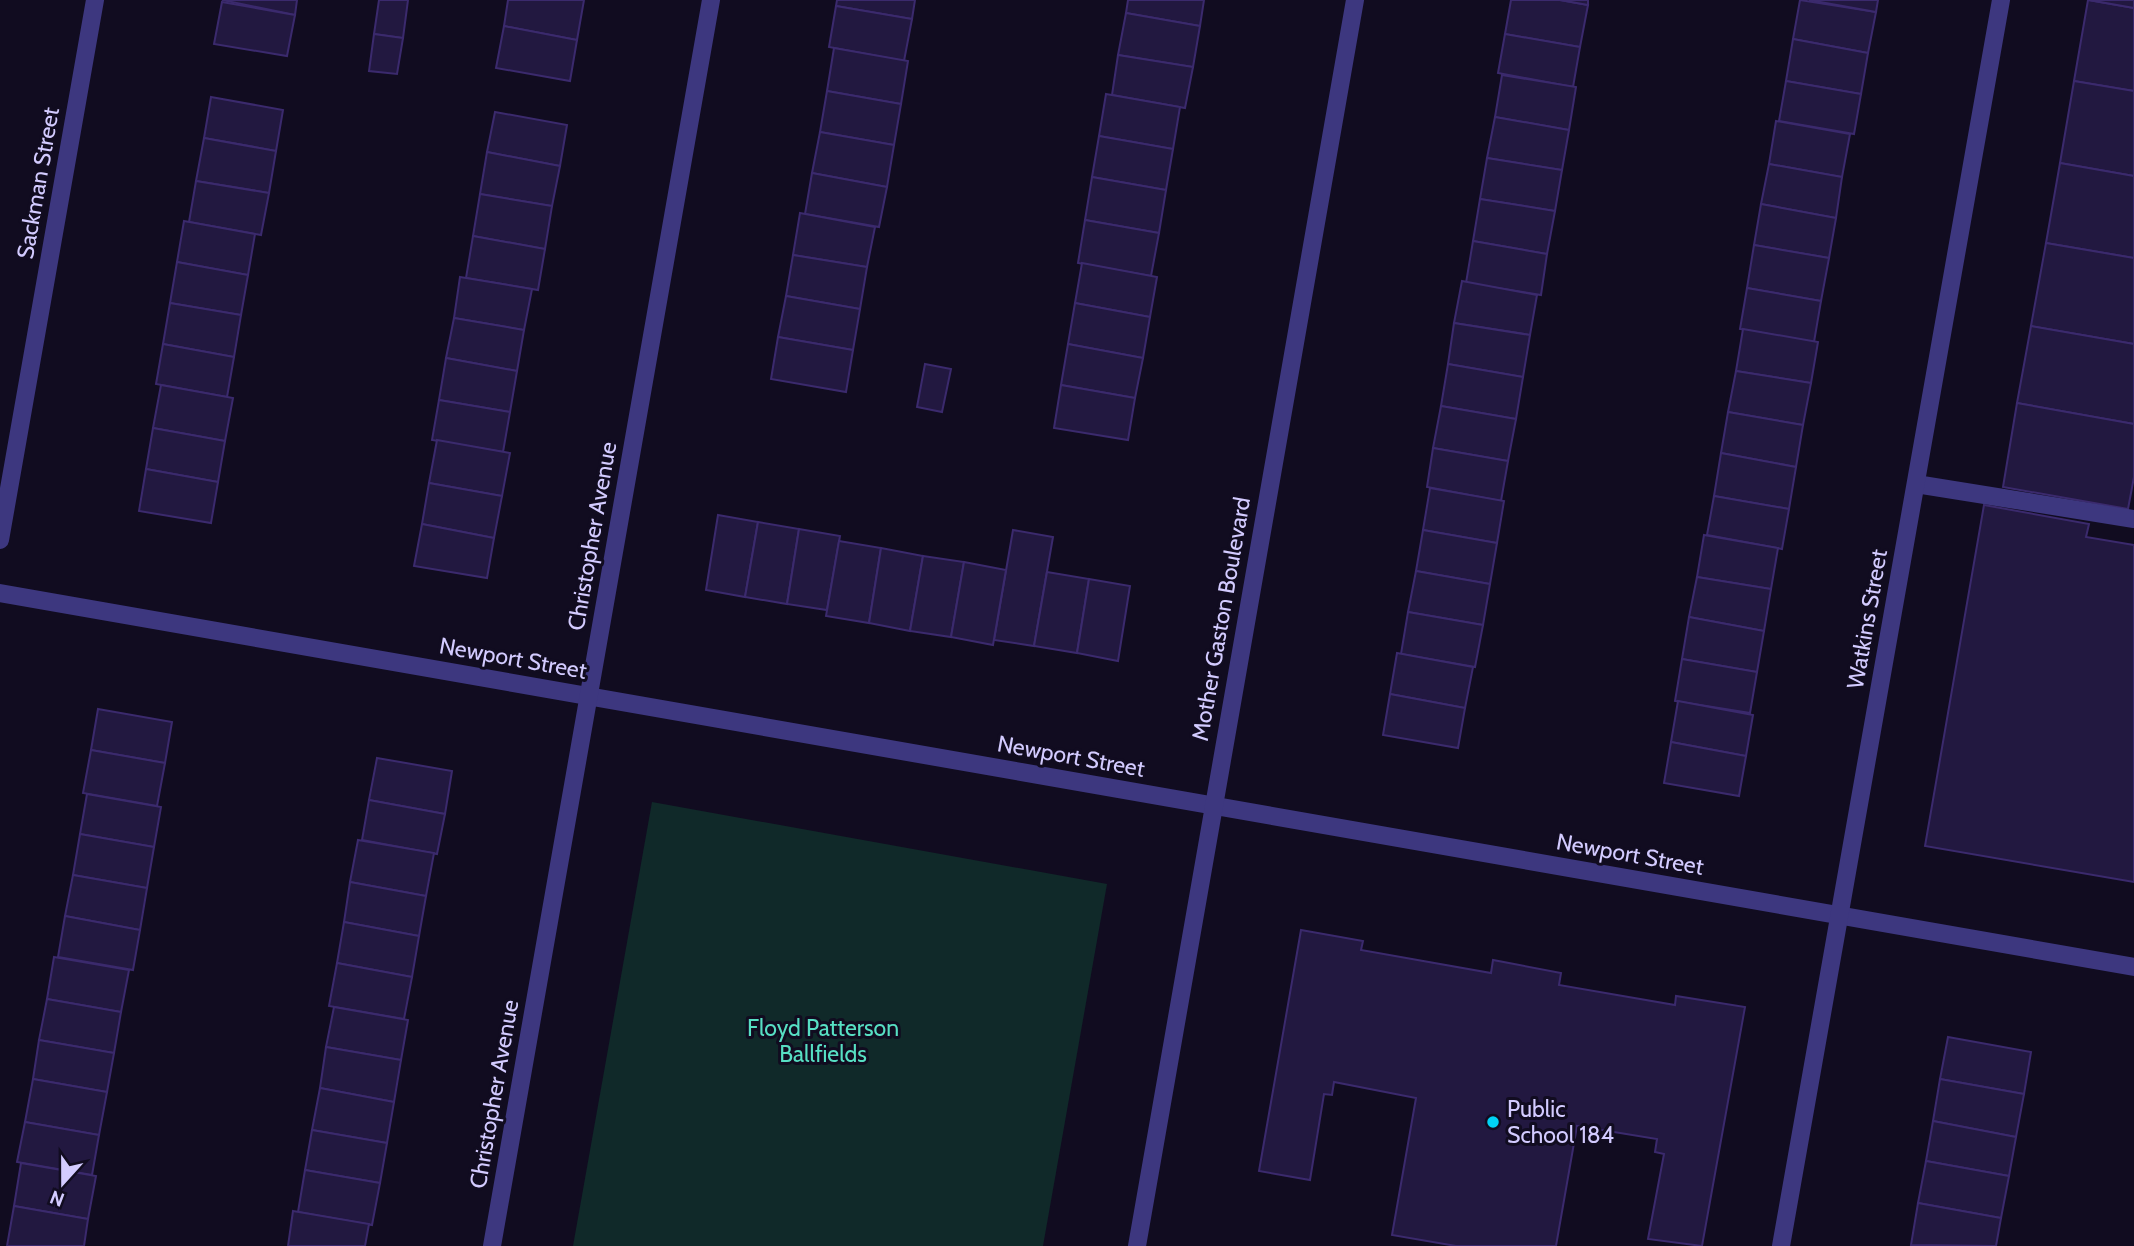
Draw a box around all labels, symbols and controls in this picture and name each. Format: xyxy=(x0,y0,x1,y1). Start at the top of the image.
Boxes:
street label: Sackman Street xyxy=(11,105,65,261)
street label: Christopher Avenue xyxy=(562,439,622,633)
street label: Mother Gaston Boulevard xyxy=(1186,495,1256,743)
street label: Watkins Street xyxy=(1841,547,1893,691)
street label: Newport Street xyxy=(437,631,589,685)
street label: Newport Street xyxy=(995,729,1147,783)
street label: Newport Street xyxy=(1554,827,1706,881)
street label: Christopher Avenue xyxy=(464,997,524,1191)
park label: Floyd Patterson Ballfields xyxy=(747,1014,899,1068)
place label: Public School 184 xyxy=(1507,1095,1614,1149)
marker: Public School 184 xyxy=(1485,1114,1501,1130)
north arrow xyxy=(28,1148,98,1218)
text: N xyxy=(47,1185,67,1212)

